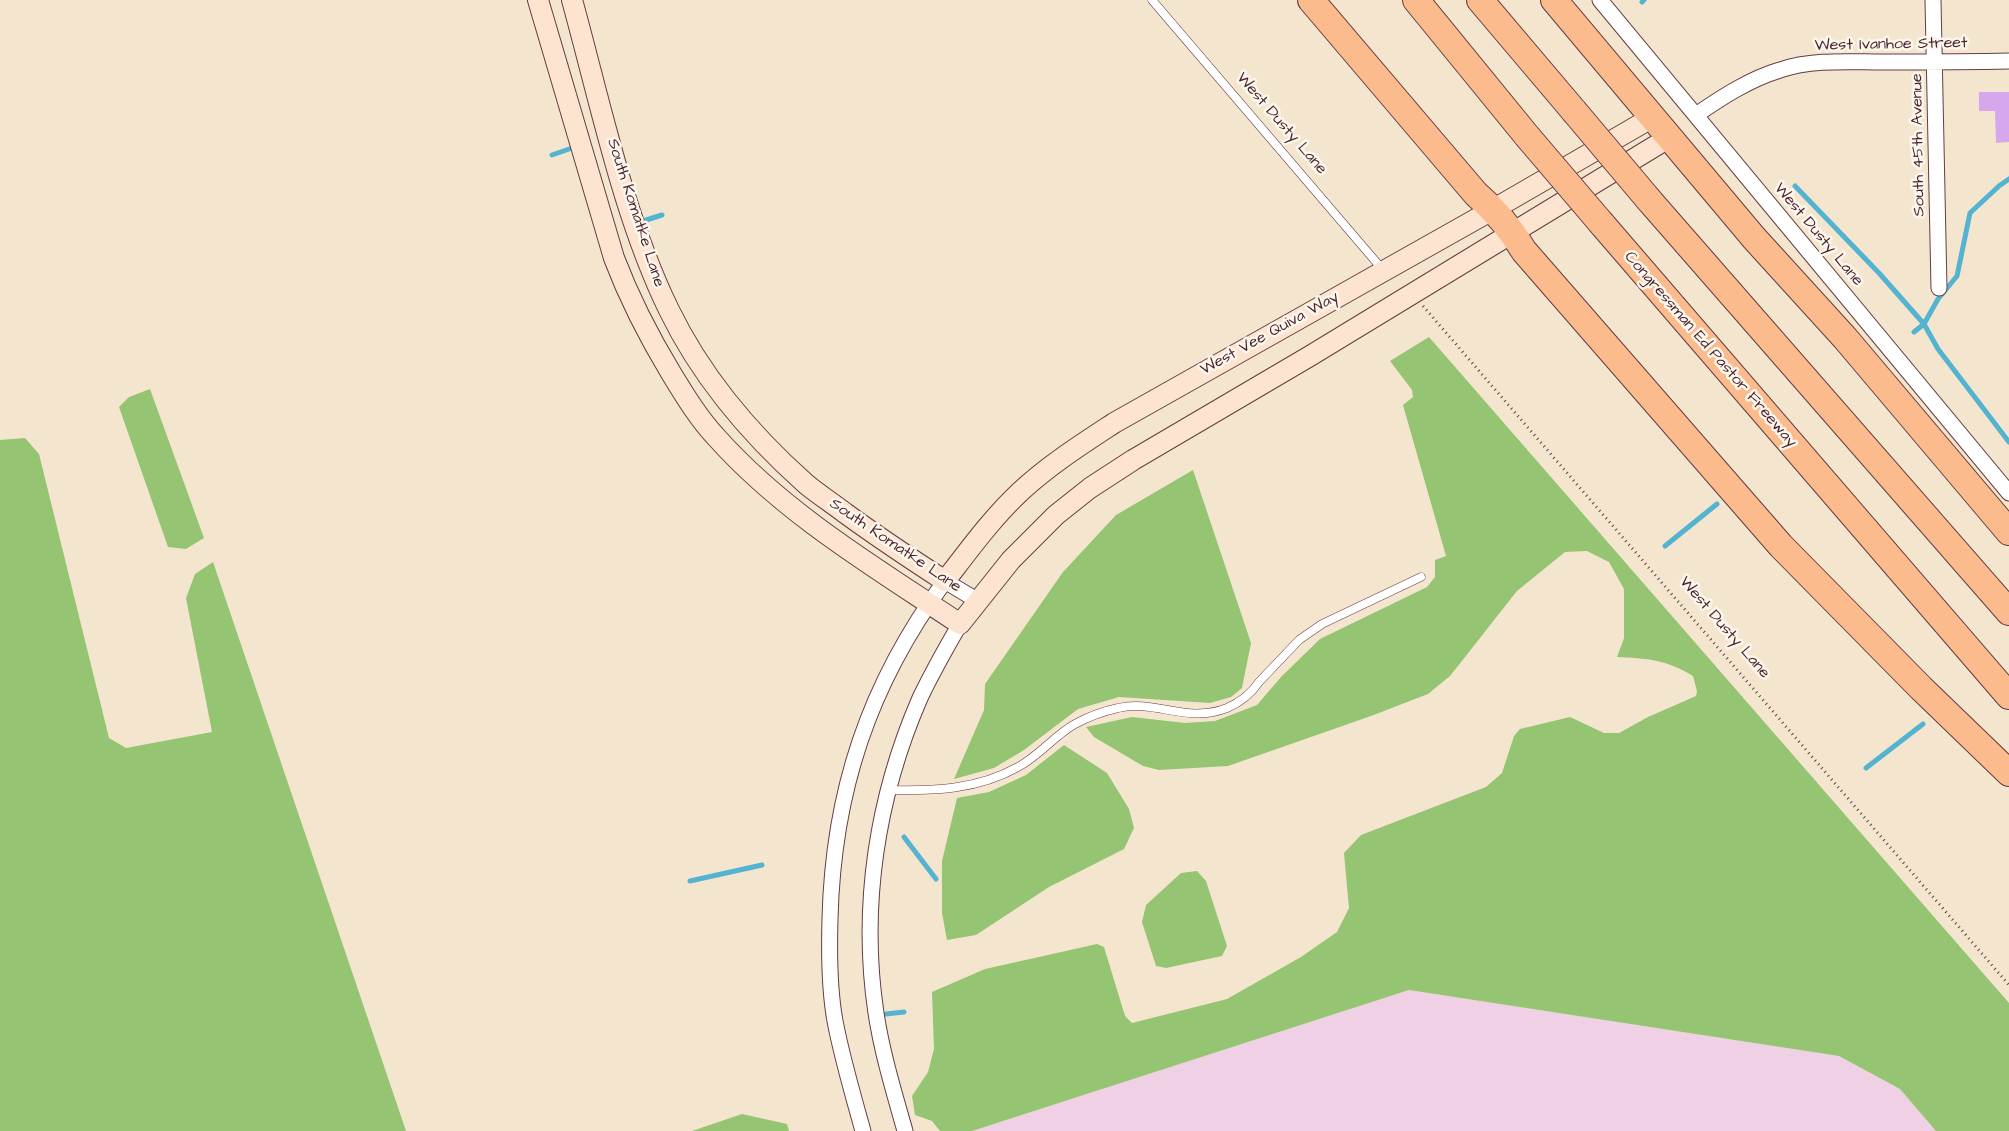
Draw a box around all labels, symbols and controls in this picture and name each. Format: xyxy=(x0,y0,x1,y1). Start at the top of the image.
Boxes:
street label: West Ivanhoe Street xyxy=(1814,34,1968,56)
street label: West Dusty Lane xyxy=(1232,69,1330,179)
street label: South 45th Avenue xyxy=(1908,73,1930,217)
street label: South Komatke Lane xyxy=(602,136,668,290)
street label: West Dusty Lane xyxy=(1769,180,1867,290)
street label: Congressman Ed Pastor Freeway xyxy=(1620,248,1800,452)
street label: West Vee Quiva Way xyxy=(1198,288,1342,380)
street label: South Komatke Lane xyxy=(825,495,965,597)
street label: West Dusty Lane xyxy=(1675,573,1773,683)

